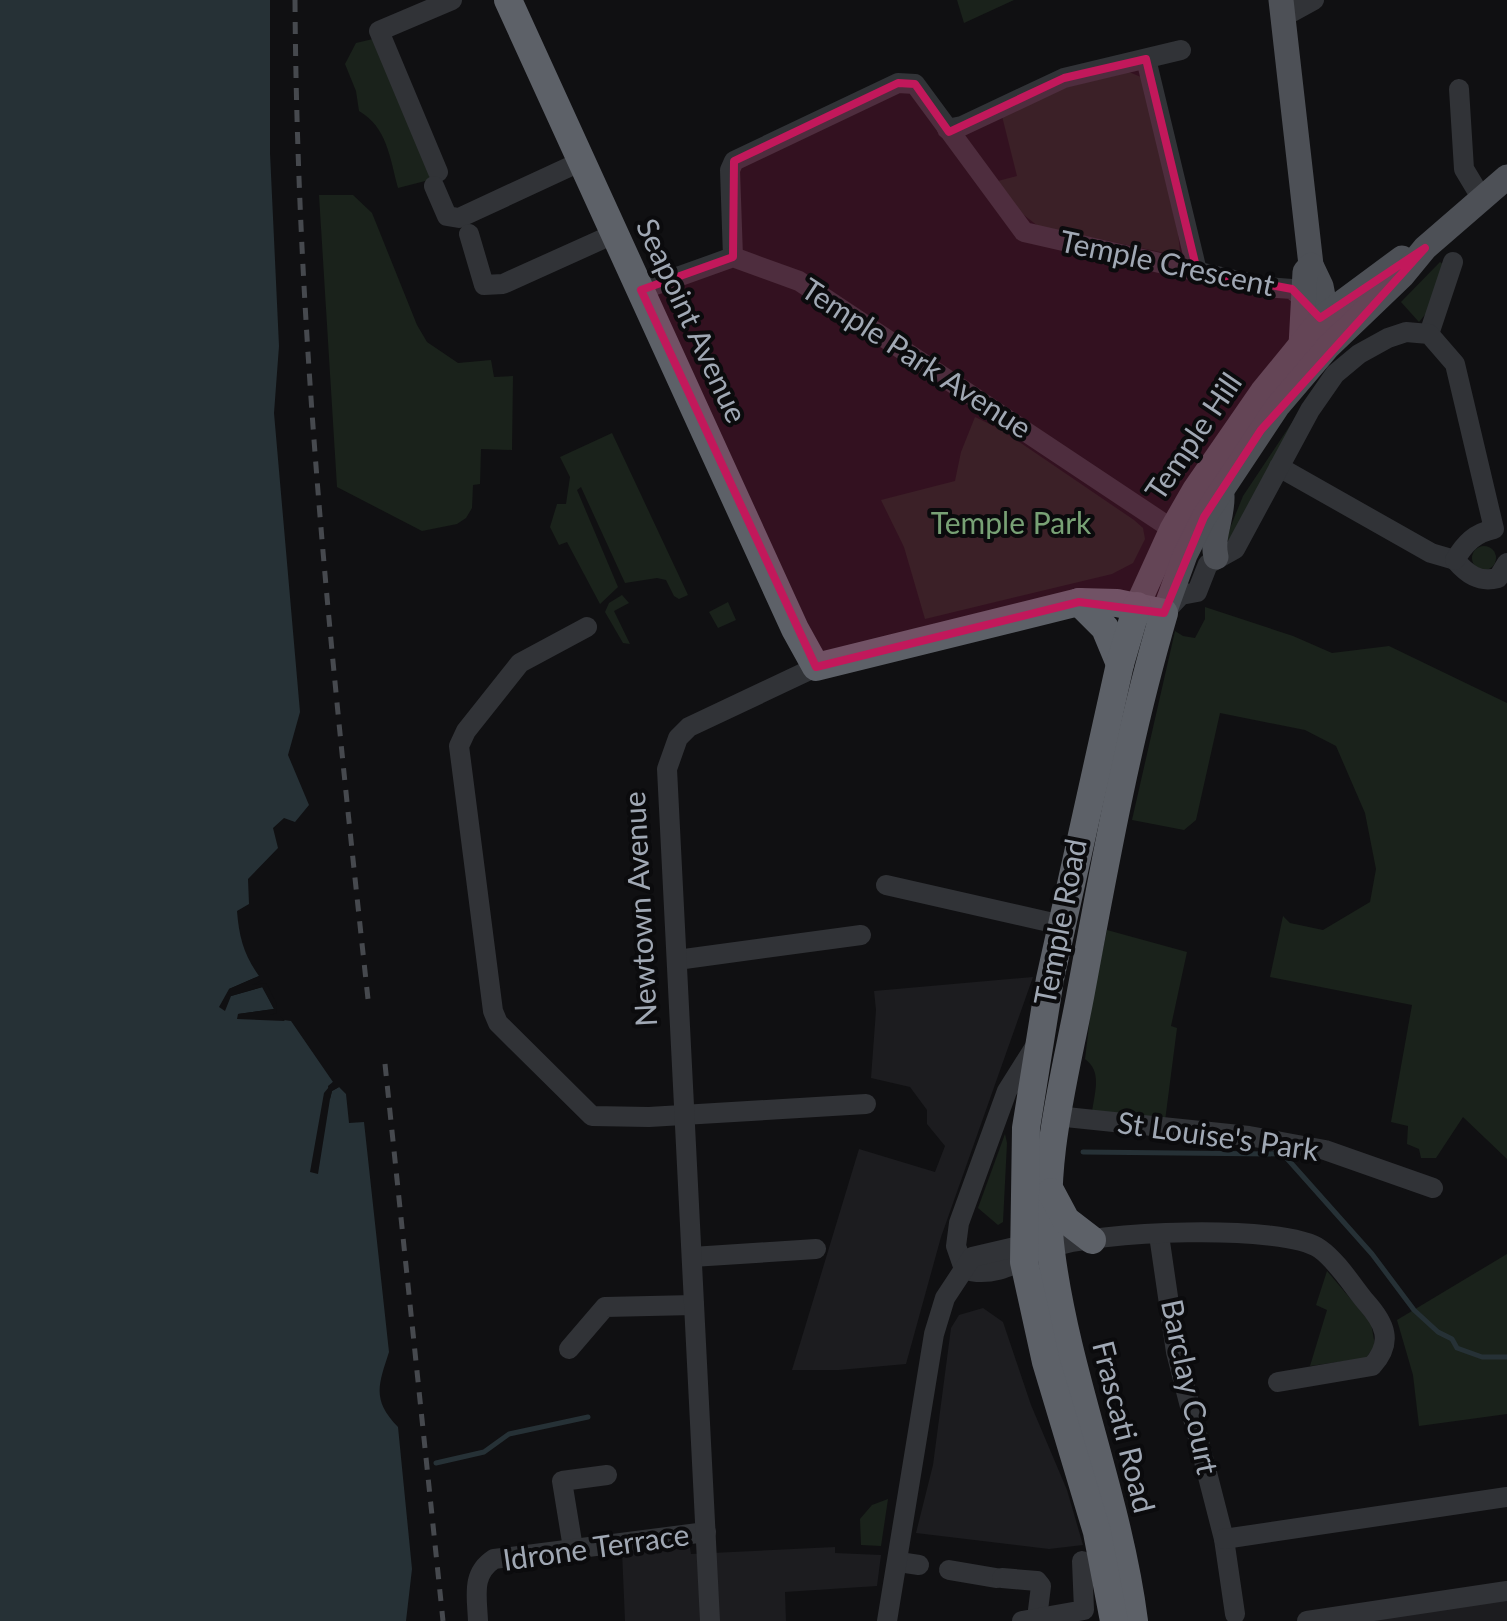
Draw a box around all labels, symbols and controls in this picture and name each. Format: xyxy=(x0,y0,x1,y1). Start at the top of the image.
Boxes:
street label: Seapoint Avenue xyxy=(630,212,756,428)
street label: Temple Crescent xyxy=(1057,222,1278,302)
street label: Temple Park Avenue xyxy=(795,270,1039,445)
street label: Temple Hill xyxy=(1137,365,1248,506)
park label: Temple Park xyxy=(931,504,1092,540)
street label: Newtown Avenue xyxy=(615,791,663,1028)
street label: Temple Road xyxy=(1025,835,1093,1008)
street label: St Louise's Park xyxy=(1115,1103,1322,1167)
street label: Barclay Court xyxy=(1155,1296,1227,1478)
street label: Frascati Road xyxy=(1086,1337,1164,1516)
street label: Idrone Terrace xyxy=(500,1515,691,1577)

